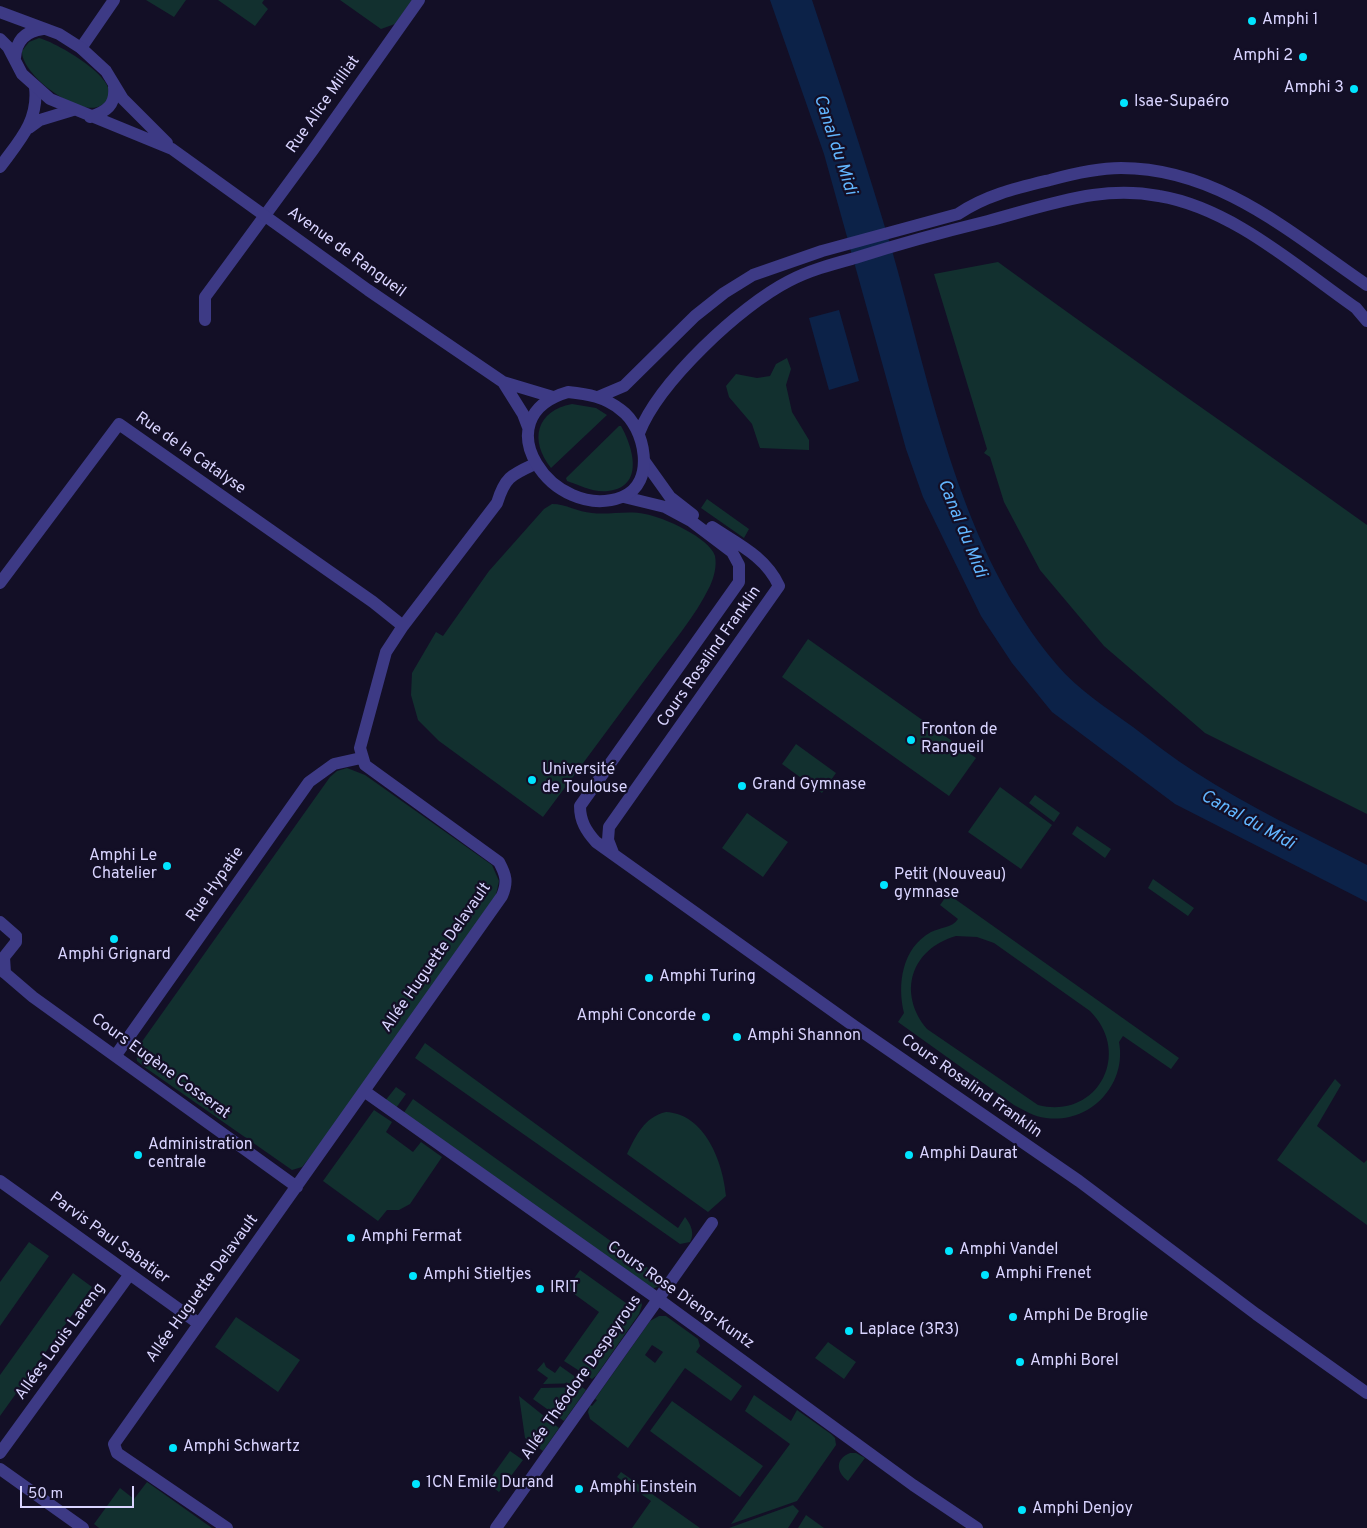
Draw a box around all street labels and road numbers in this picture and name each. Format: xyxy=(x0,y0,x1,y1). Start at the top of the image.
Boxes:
street label: Rue Alice Milliat xyxy=(283,52,365,158)
street label: Avenue de Rangueil xyxy=(283,204,409,302)
street label: Rue de la Catalyse xyxy=(131,409,249,499)
street label: Cours Rosalind Franklin xyxy=(654,583,766,731)
street label: Rue Hypatie xyxy=(183,844,249,926)
street label: Allée Huguette Delavault xyxy=(378,879,496,1037)
street label: Cours Eugène Cosserat xyxy=(87,1010,233,1124)
street label: Cours Rosalind Franklin xyxy=(897,1031,1045,1143)
street label: Parvis Paul Sabatier xyxy=(45,1189,173,1289)
street label: Allée Huguette Delavault xyxy=(143,1211,263,1367)
street label: Cours Rose Dieng-Kuntz xyxy=(603,1238,757,1354)
street label: Allées Louis Lareng xyxy=(12,1280,110,1404)
street label: Allée Théodore Despeyrous xyxy=(518,1292,646,1464)

